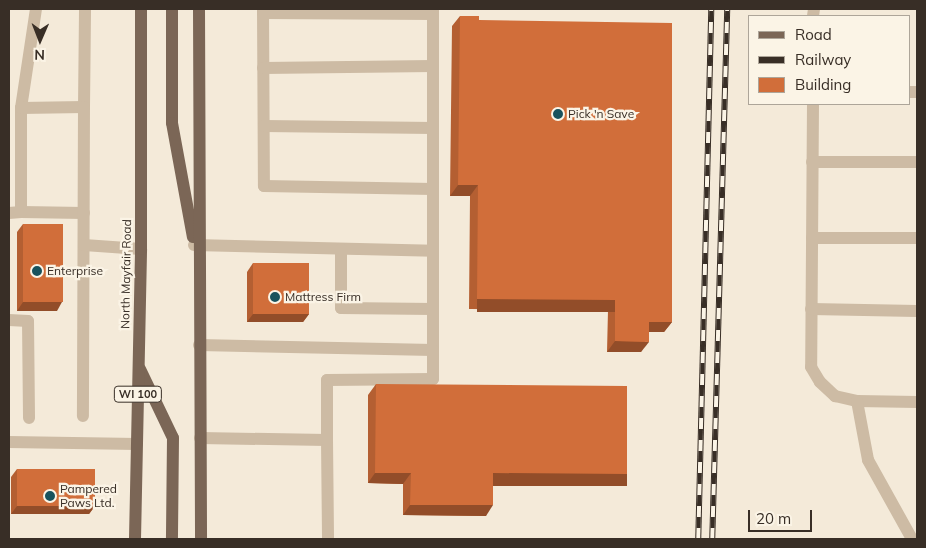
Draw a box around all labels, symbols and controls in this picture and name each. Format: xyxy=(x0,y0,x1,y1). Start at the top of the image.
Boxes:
north arrow xyxy=(15,15,65,65)
legend xyxy=(748,15,911,105)
text: Road xyxy=(795,25,832,44)
text: N xyxy=(34,46,45,64)
text: Railway xyxy=(795,50,851,69)
text: Building xyxy=(795,75,851,94)
place label: Pick 'n Save xyxy=(568,107,634,121)
marker: Pick 'n Save xyxy=(552,108,564,120)
street label: North Mayfair Road xyxy=(118,219,134,329)
place label: Enterprise xyxy=(47,264,103,278)
marker: Enterprise xyxy=(31,265,43,277)
place label: Mattress Firm xyxy=(285,290,361,304)
marker: Mattress Firm xyxy=(269,291,281,303)
road number: WI 100 xyxy=(113,386,163,402)
place label: Pampered Paws Ltd. xyxy=(60,482,117,510)
marker: Pampered Paws Ltd. xyxy=(44,490,56,502)
scale bar xyxy=(751,500,815,532)
text: 20 m xyxy=(756,509,791,528)

